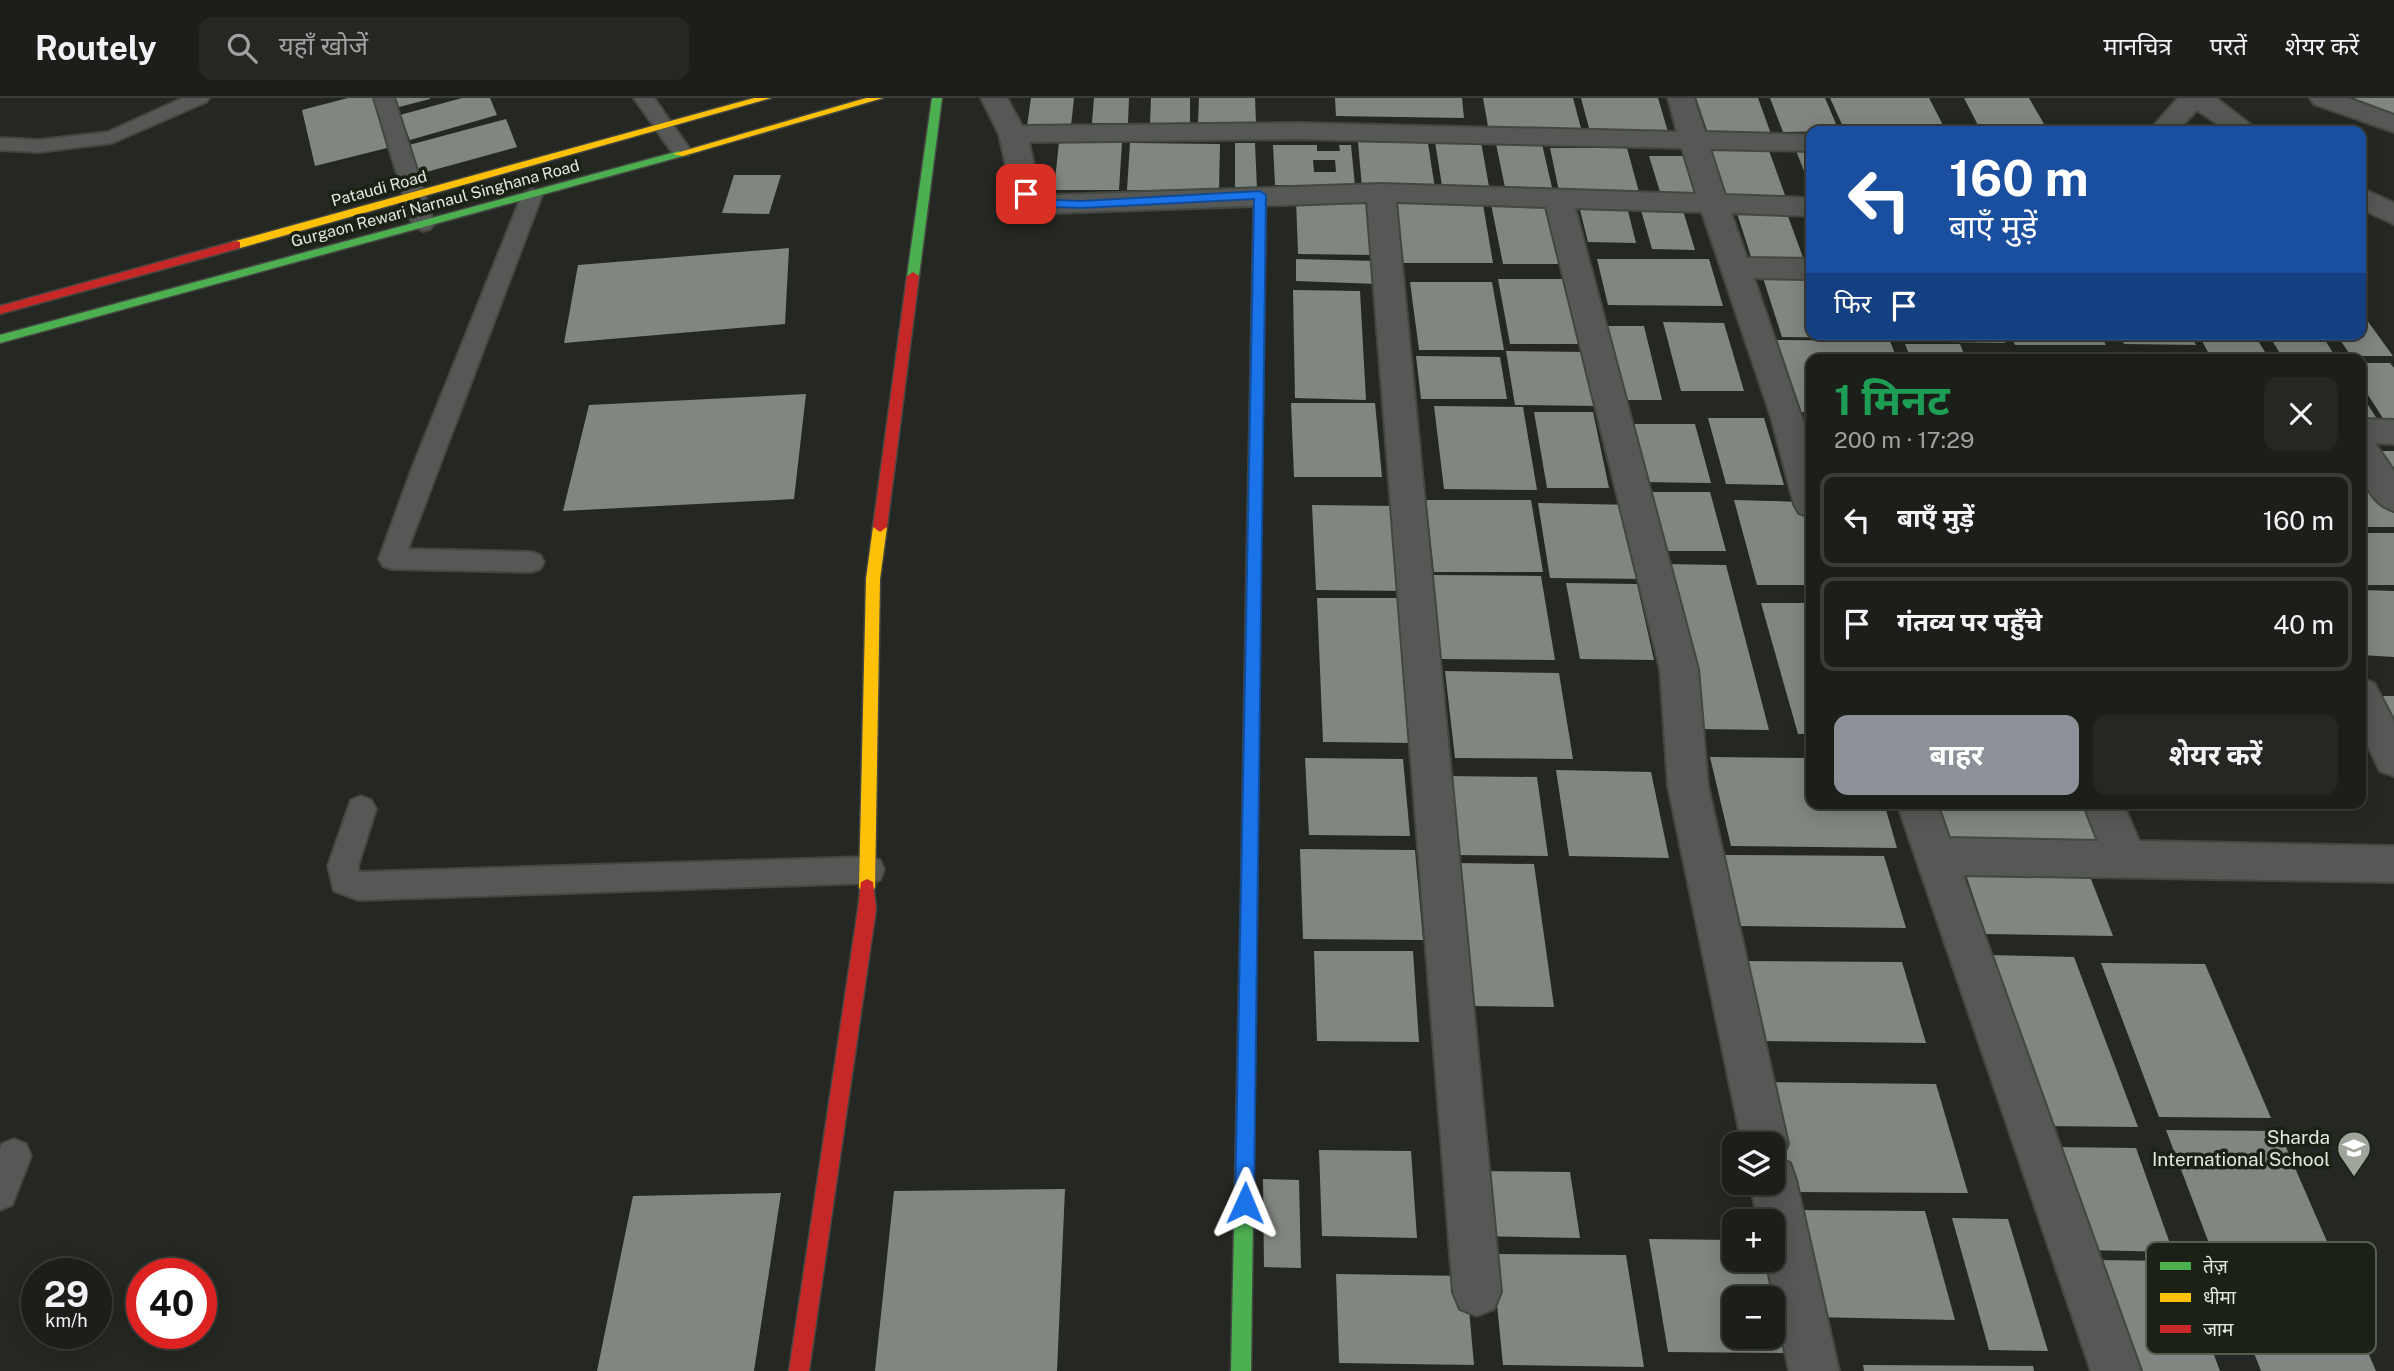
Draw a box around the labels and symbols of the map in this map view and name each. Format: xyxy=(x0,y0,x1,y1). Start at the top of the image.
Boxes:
street label: Gurgaon Rewari Narnaul Singhana Road xyxy=(289,156,581,251)
pin xyxy=(996,164,1056,224)
street label: Pataudi Road xyxy=(329,167,429,210)
place label: Sharda International School xyxy=(2152,1126,2330,1170)
school or university icon: Sharda International School xyxy=(2335,1129,2373,1178)
position arrow xyxy=(1208,1166,1282,1240)
legend xyxy=(2146,1242,2376,1354)
text: तेज़ xyxy=(2203,1255,2229,1277)
speed limit sign: 40 xyxy=(126,1258,217,1349)
text: धीमा xyxy=(2203,1286,2237,1308)
text: जाम xyxy=(2203,1318,2234,1340)

